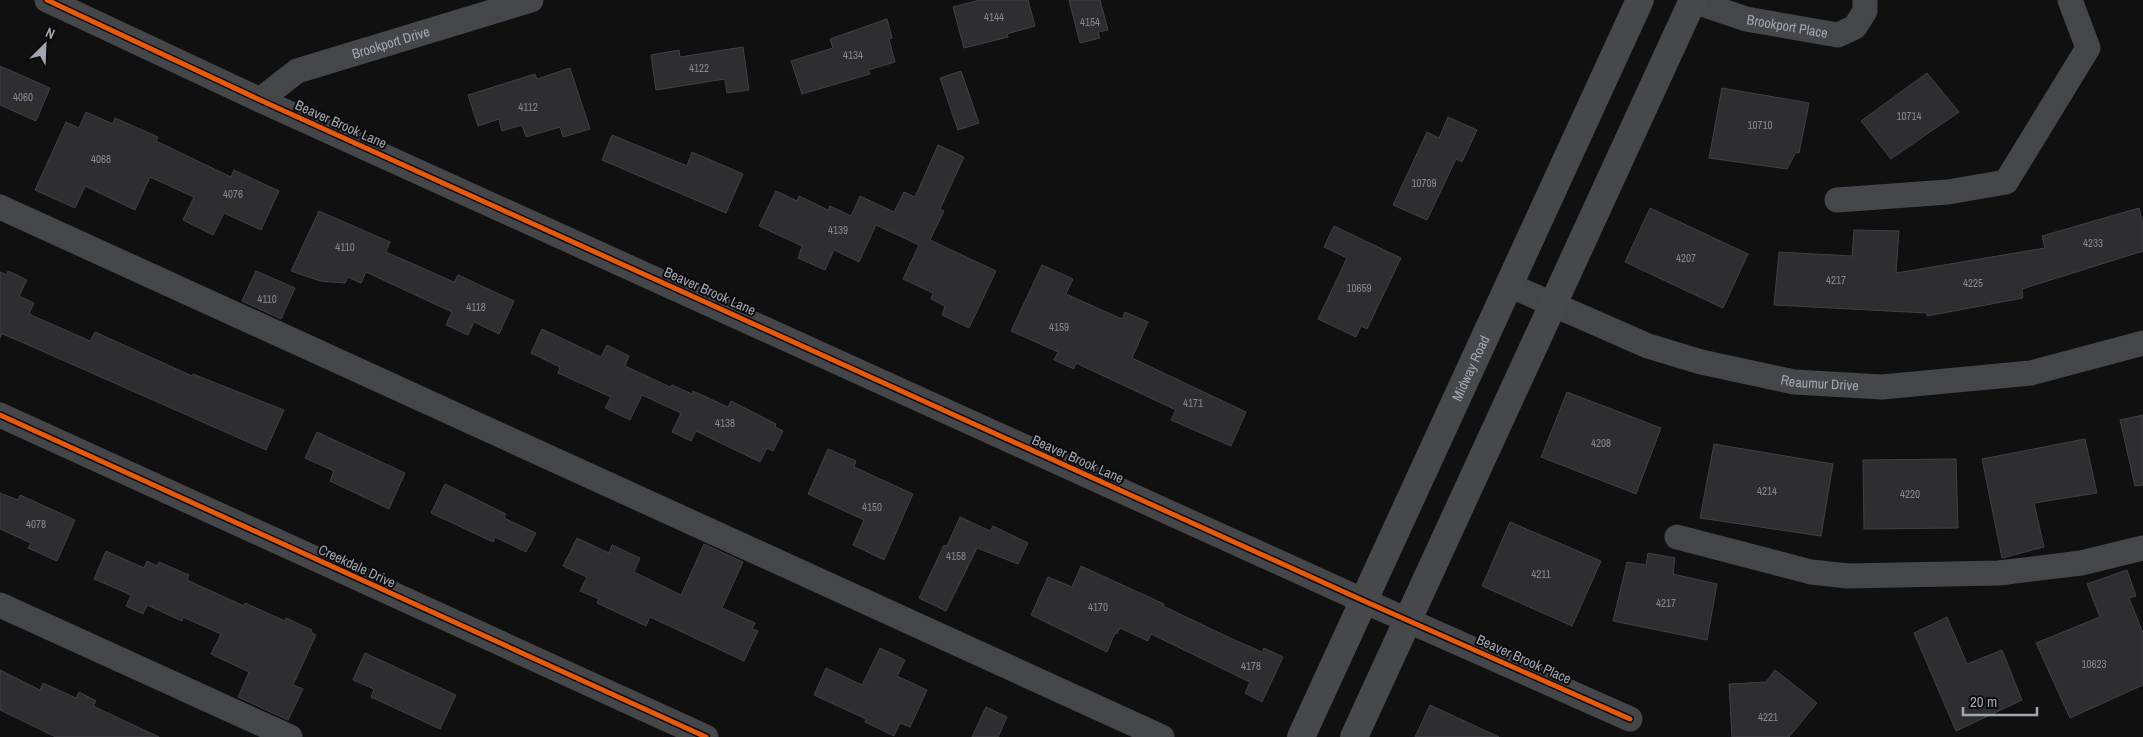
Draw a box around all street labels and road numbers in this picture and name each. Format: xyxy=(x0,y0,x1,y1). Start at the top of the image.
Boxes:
street label: Brookport Place xyxy=(1745,10,1829,42)
street label: Brookport Drive xyxy=(350,22,432,63)
street label: Beaver Brook Lane xyxy=(292,96,390,152)
street label: Beaver Brook Lane xyxy=(661,263,759,319)
street label: Midway Road xyxy=(1448,332,1494,404)
street label: Reaumur Drive xyxy=(1779,370,1859,395)
street label: Beaver Brook Lane xyxy=(1029,431,1127,487)
street label: Creekdale Drive xyxy=(316,540,398,592)
street label: Beaver Brook Place xyxy=(1474,630,1574,688)

